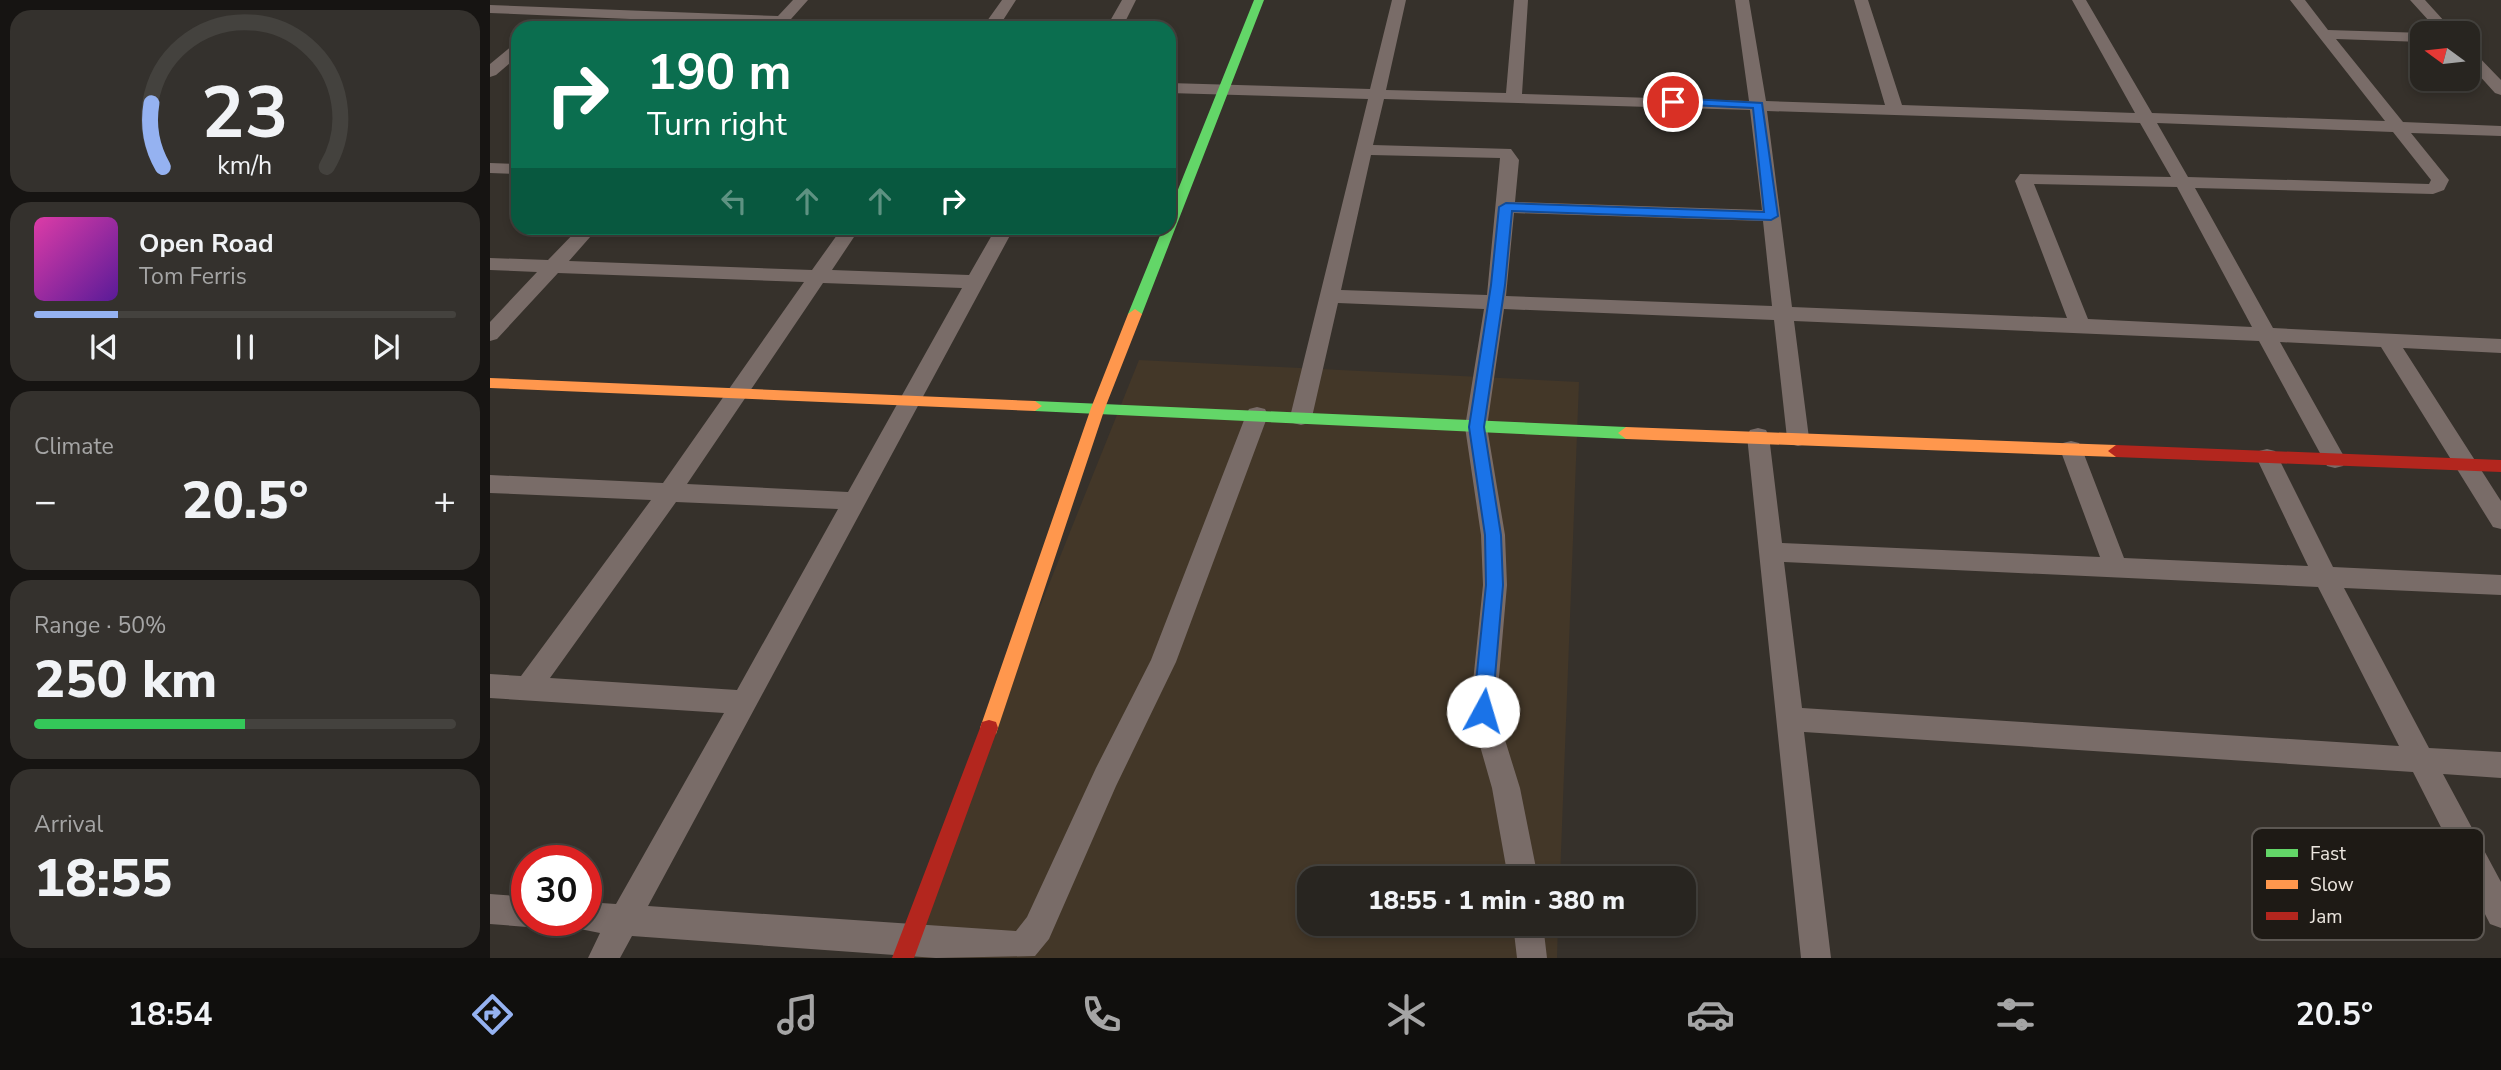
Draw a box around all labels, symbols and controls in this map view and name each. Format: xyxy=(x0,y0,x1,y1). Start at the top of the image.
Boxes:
north arrow xyxy=(2410,21,2480,91)
map controls xyxy=(2410,21,2480,91)
text: 190 m xyxy=(647,39,791,106)
icon: right xyxy=(532,49,623,140)
text: 23 xyxy=(201,63,289,163)
pin xyxy=(1643,72,1703,132)
icon: arrive xyxy=(1654,83,1692,121)
text: Turn right xyxy=(647,103,787,146)
text: km/h xyxy=(217,149,273,183)
icon: left xyxy=(715,182,753,220)
icon: ahead xyxy=(788,182,826,220)
icon: ahead xyxy=(861,182,899,220)
icon: right xyxy=(934,182,972,220)
text: Open Road xyxy=(139,226,274,261)
text: Tom Ferris xyxy=(139,261,247,292)
icon: previous xyxy=(85,328,123,366)
icon: pause xyxy=(226,328,264,366)
icon: next xyxy=(367,328,405,366)
text: Climate xyxy=(34,431,114,462)
text: 20.5° xyxy=(181,465,309,536)
text: − xyxy=(34,476,57,527)
text: + xyxy=(433,476,456,527)
text: Range · 50% xyxy=(34,610,166,641)
text: 250 km xyxy=(34,644,217,715)
position arrow xyxy=(1446,674,1520,748)
text: Arrival xyxy=(34,809,103,840)
legend xyxy=(2252,828,2484,940)
text: Fast xyxy=(2310,841,2346,867)
text: 18:55 xyxy=(34,843,172,914)
speed limit sign: 30 xyxy=(511,845,602,936)
text: Slow xyxy=(2310,872,2354,898)
text: 18:55 · 1 min · 380 m xyxy=(1368,883,1625,918)
text: Jam xyxy=(2309,904,2343,930)
icon: directions xyxy=(468,990,517,1039)
icon: music xyxy=(773,990,822,1039)
icon: phone xyxy=(1077,990,1126,1039)
icon: climate xyxy=(1382,990,1431,1039)
icon: car xyxy=(1686,990,1735,1039)
icon: filters xyxy=(1991,990,2040,1039)
text: 18:54 xyxy=(128,993,213,1036)
text: 20.5° xyxy=(2295,993,2373,1036)

